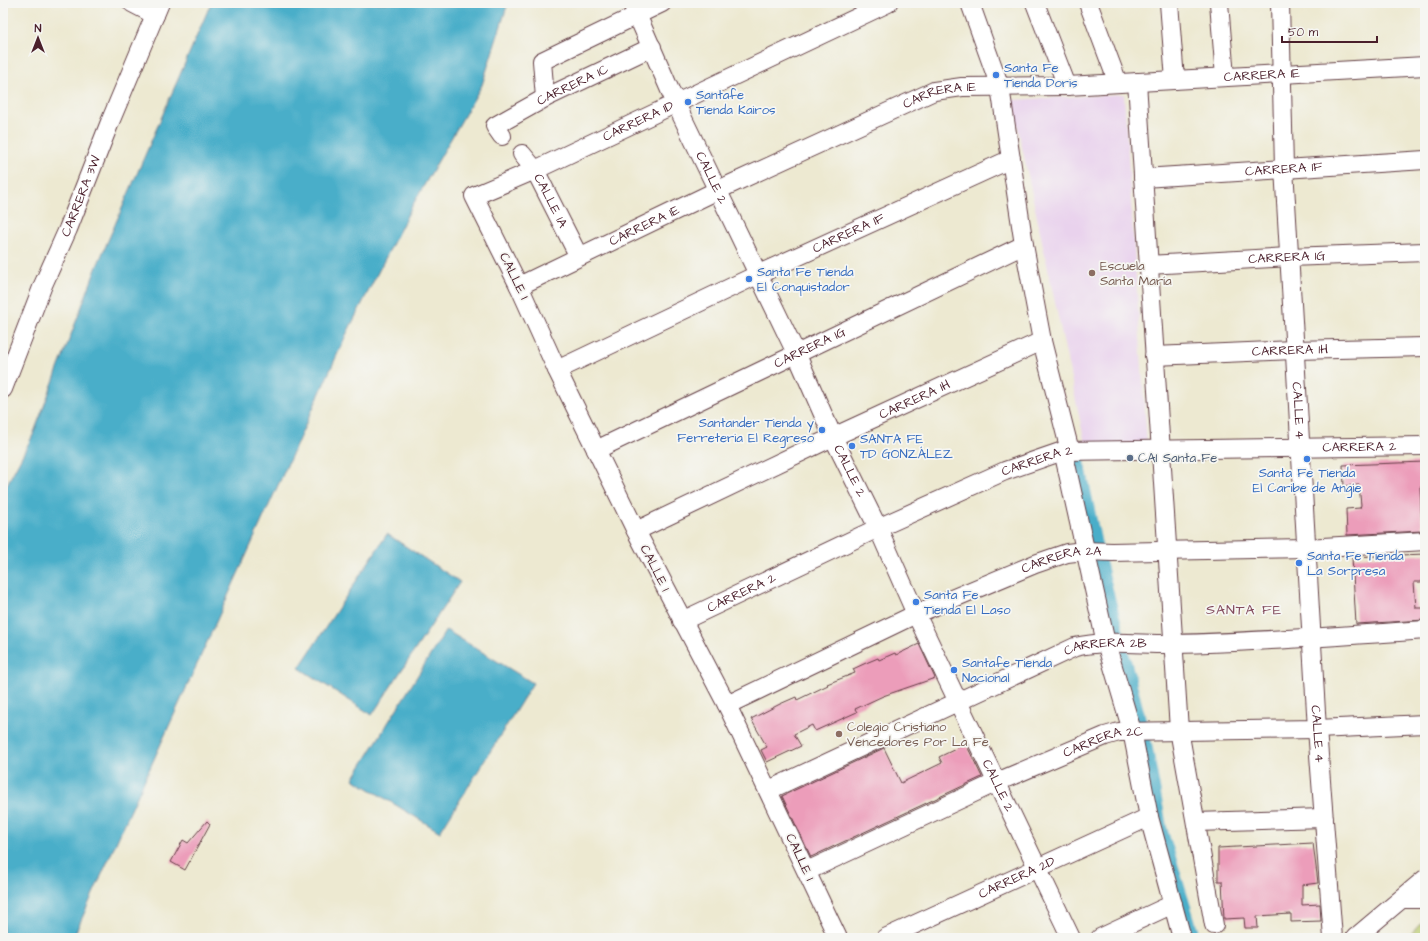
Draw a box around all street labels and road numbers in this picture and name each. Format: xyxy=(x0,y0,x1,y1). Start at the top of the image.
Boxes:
street label: CARRERA 1C xyxy=(533,60,611,110)
street label: CARRERA 1E xyxy=(1223,64,1301,86)
street label: CARRERA 1E xyxy=(900,78,977,113)
street label: CARRERA 1D xyxy=(600,96,677,146)
street label: CALLE 2 xyxy=(691,149,732,207)
street label: CARRERA 3W xyxy=(57,152,105,240)
street label: CARRERA 1F xyxy=(1245,158,1323,180)
street label: CALLE 1A xyxy=(529,171,572,231)
street label: CARRERA 1E xyxy=(606,201,683,250)
street label: CARRERA 1F xyxy=(810,209,887,257)
street label: CARRERA 1G xyxy=(1248,247,1326,268)
street label: CALLE 1 xyxy=(495,250,533,303)
street label: CARRERA 1G xyxy=(771,323,849,372)
street label: CARRERA 1H xyxy=(1251,340,1328,361)
street label: CARRERA 1H xyxy=(876,375,953,424)
street label: CALLE 4 xyxy=(1288,381,1309,440)
street label: CARRERA 2 xyxy=(1322,437,1397,456)
street label: CALLE 2 xyxy=(829,442,870,500)
street label: CARRERA 2 xyxy=(999,442,1073,481)
street label: CALLE 1 xyxy=(636,542,675,595)
street label: CARRERA 2A xyxy=(1019,542,1102,578)
street label: CARRERA 2 xyxy=(704,568,779,617)
street label: CARRERA 2B xyxy=(1061,634,1147,660)
street label: CALLE 4 xyxy=(1307,705,1329,763)
street label: CARRERA 2C xyxy=(1060,723,1143,762)
street label: CALLE 2 xyxy=(978,756,1018,815)
street label: CALLE 1 xyxy=(781,830,819,884)
street label: CARRERA 2D xyxy=(976,852,1059,903)

